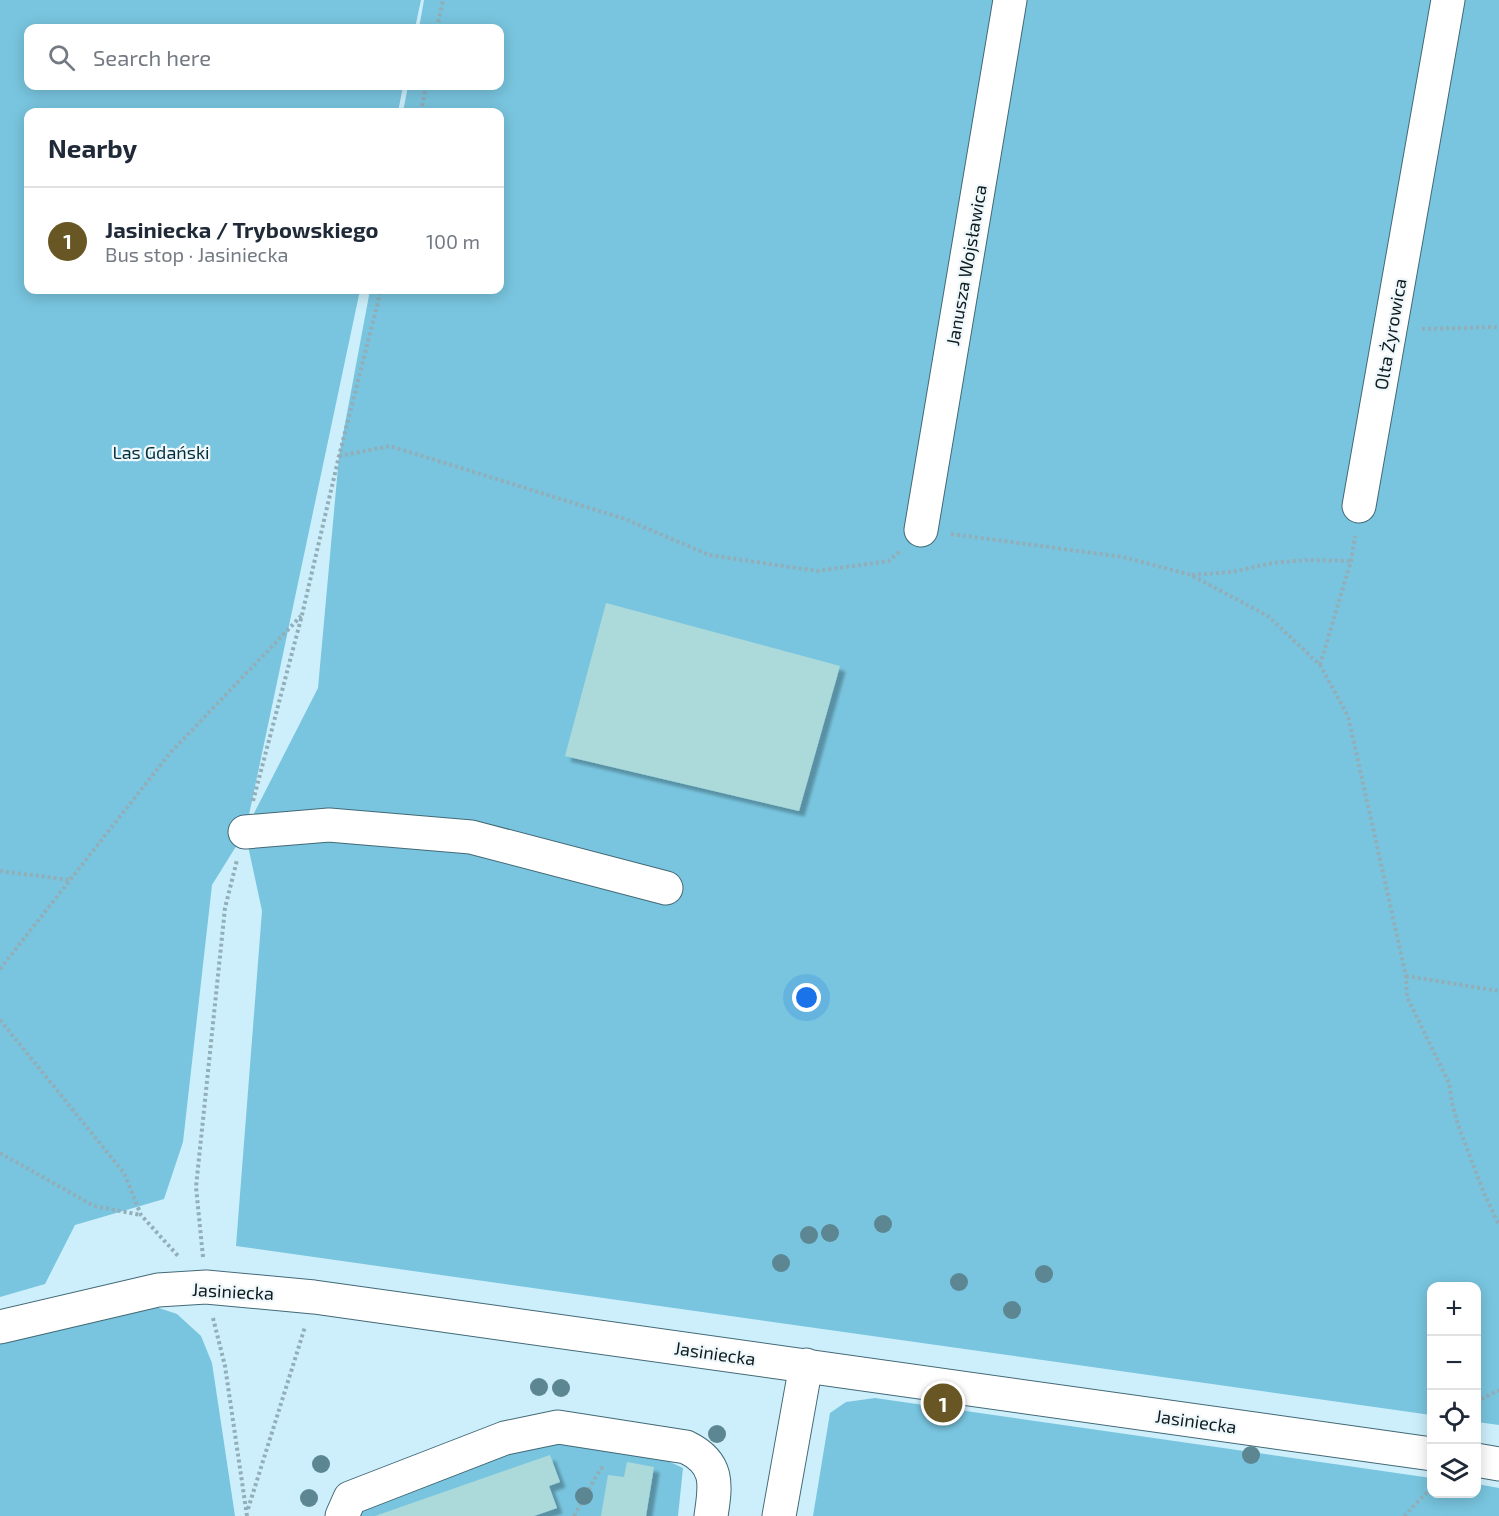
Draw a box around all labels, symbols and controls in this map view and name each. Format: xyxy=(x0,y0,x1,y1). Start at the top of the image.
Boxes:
search box xyxy=(24,24,504,90)
icon: search xyxy=(45,41,78,74)
text: Search here xyxy=(93,44,211,70)
text: Nearby xyxy=(48,132,137,163)
street label: Janusza Wojsławica xyxy=(941,183,991,347)
text: Jasiniecka / Trybowskiego xyxy=(105,216,379,242)
text: 1 xyxy=(63,229,72,253)
text: 100 m xyxy=(426,229,480,253)
text: Bus stop · Jasiniecka xyxy=(105,242,289,266)
street label: Olta Żyrowica xyxy=(1369,277,1411,391)
park label: Las Gdański xyxy=(112,441,210,463)
your location xyxy=(792,983,821,1012)
street label: Jasiniecka xyxy=(191,1278,275,1304)
map controls xyxy=(1427,1282,1481,1498)
button: + xyxy=(1427,1282,1481,1336)
street label: Jasiniecka xyxy=(673,1336,757,1370)
button: − xyxy=(1427,1336,1481,1390)
pin: 1 xyxy=(924,1380,962,1426)
button: locate xyxy=(1427,1390,1481,1444)
street label: Jasiniecka xyxy=(1154,1404,1238,1438)
button: layers xyxy=(1427,1444,1481,1498)

